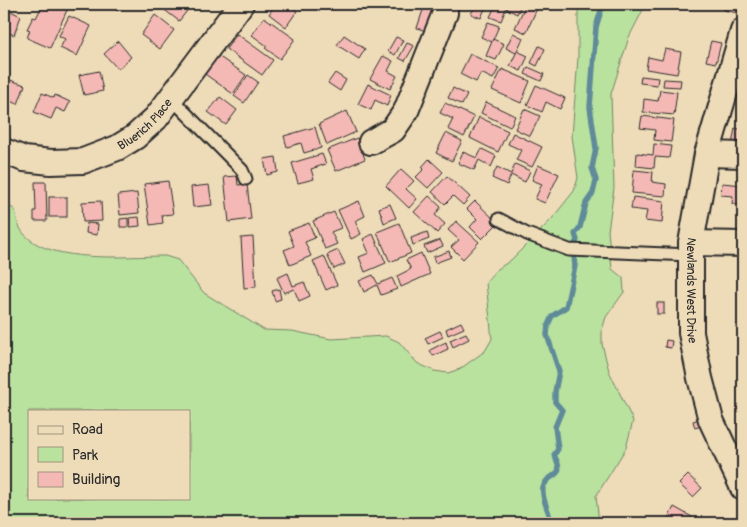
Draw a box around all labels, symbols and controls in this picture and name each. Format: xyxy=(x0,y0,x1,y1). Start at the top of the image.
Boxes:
street label: Bluerich Place xyxy=(115,96,175,153)
street label: Newlands West Drive xyxy=(683,236,700,345)
legend xyxy=(28,410,190,500)
text: Road xyxy=(72,420,103,439)
text: Park xyxy=(72,446,99,465)
text: Building xyxy=(72,470,120,489)

